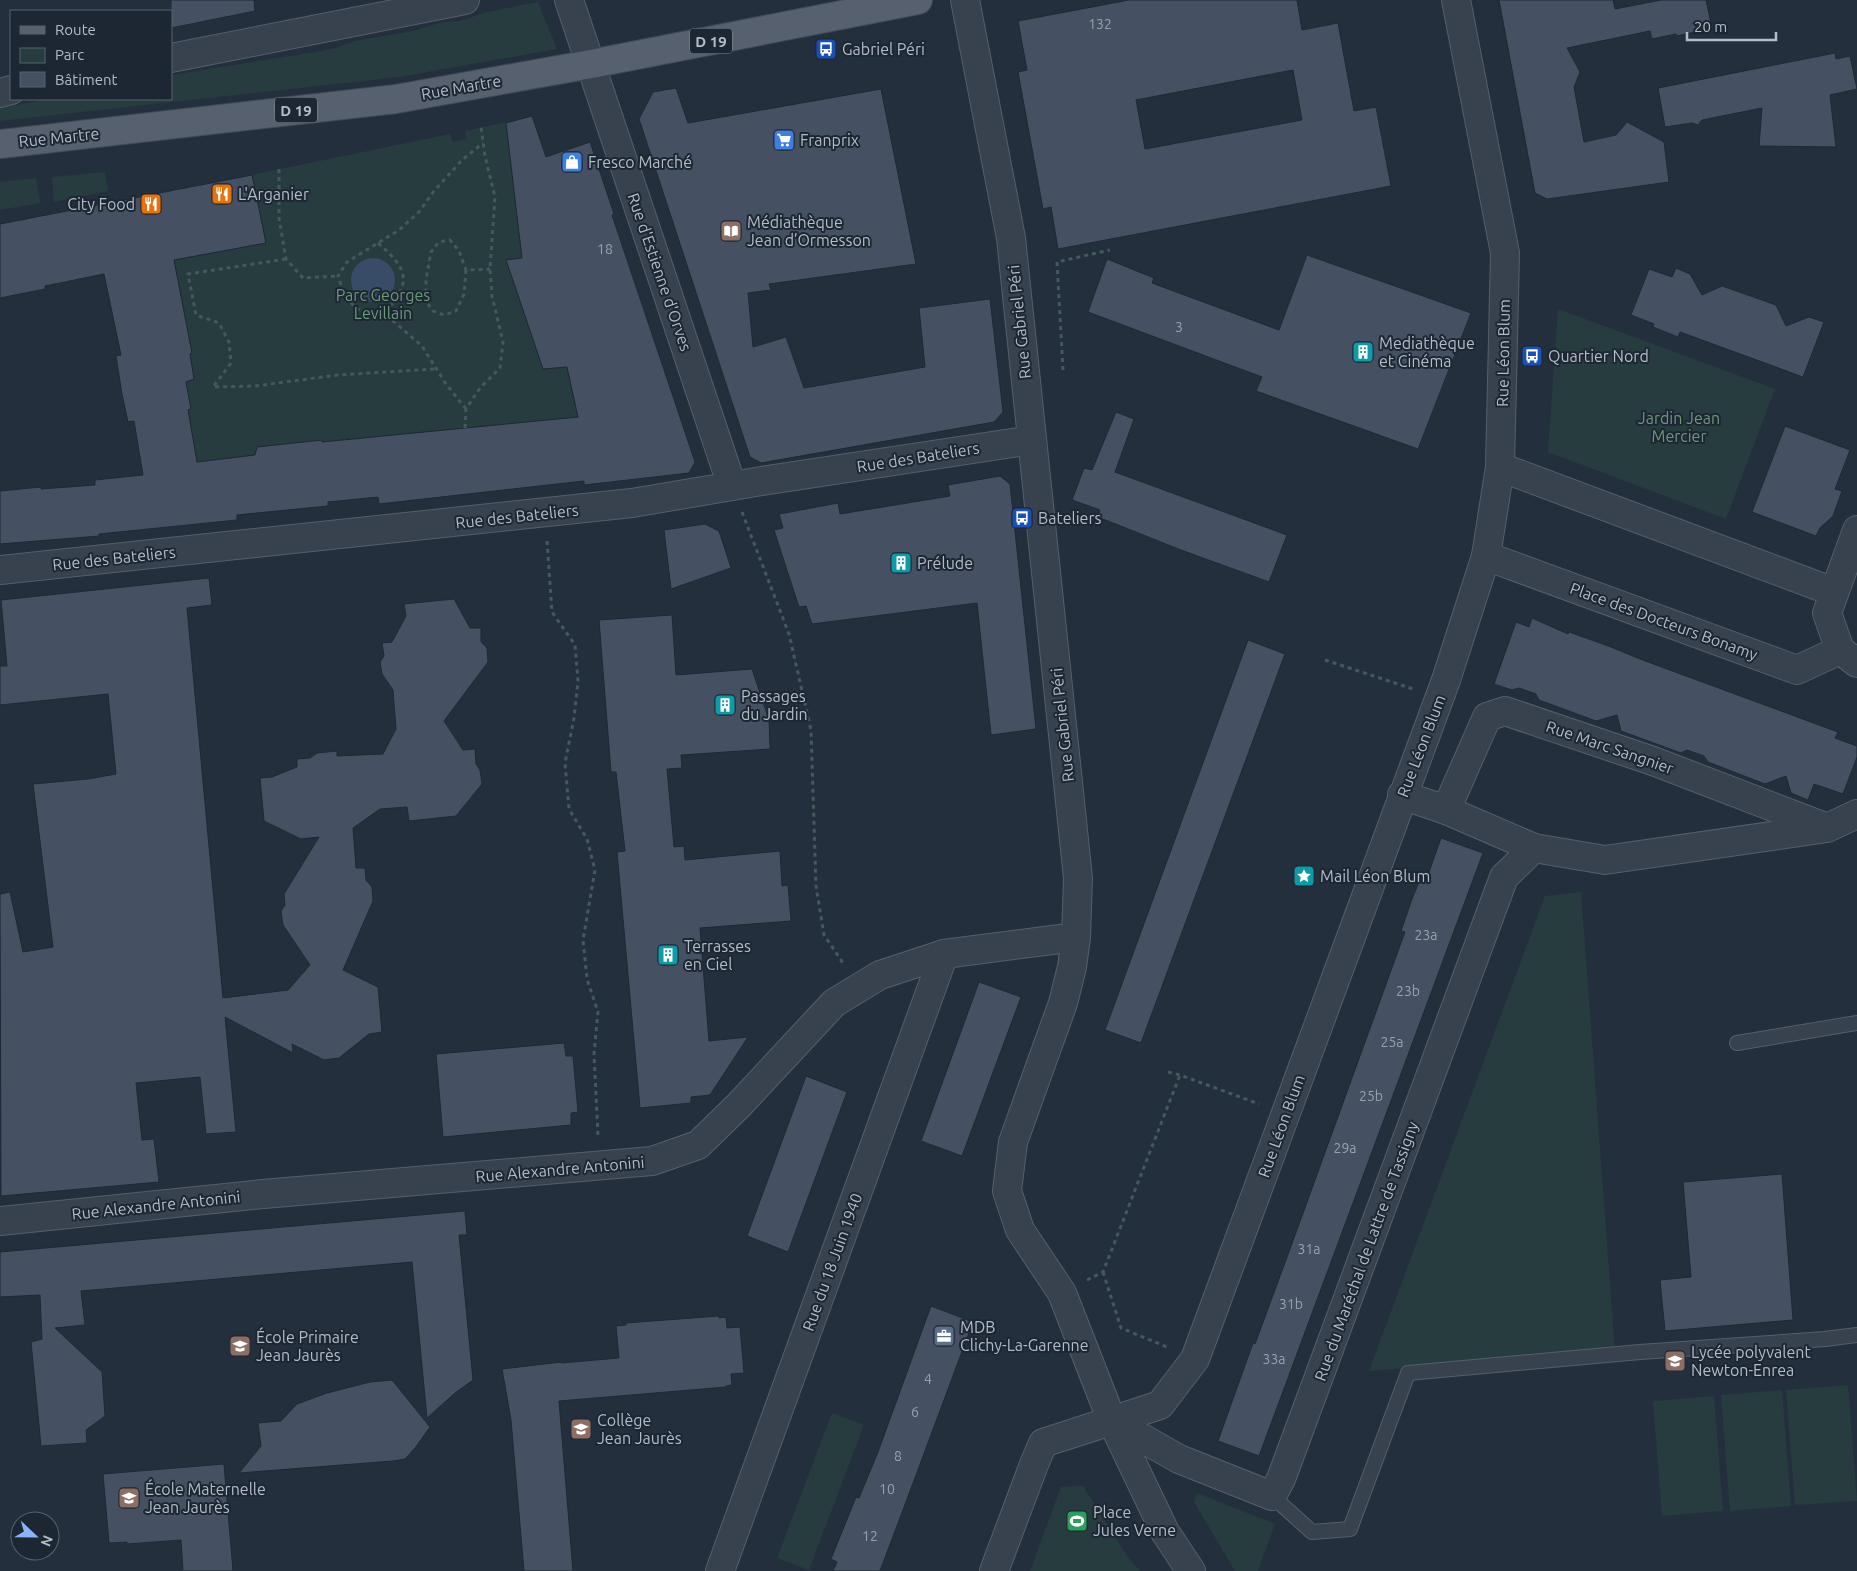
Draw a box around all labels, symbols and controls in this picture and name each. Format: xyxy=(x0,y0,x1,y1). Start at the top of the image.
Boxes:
legend xyxy=(10,10,172,100)
scale bar xyxy=(1687,10,1776,42)
house number: 132 xyxy=(1088,16,1112,32)
text: 20 m xyxy=(1694,18,1727,35)
text: Route xyxy=(55,21,96,38)
road number: D 19 xyxy=(690,28,732,54)
bus stop icon: Gabriel Péri xyxy=(814,37,838,61)
place label: Gabriel Péri xyxy=(842,40,925,58)
text: Parc xyxy=(55,46,84,63)
text: Bâtiment xyxy=(55,71,118,88)
street label: Rue Martre xyxy=(420,71,502,103)
road number: D 19 xyxy=(275,98,317,122)
street label: Rue Martre xyxy=(18,124,100,150)
supermarket icon: Franprix xyxy=(772,128,796,152)
place label: Franprix xyxy=(800,131,859,149)
shop icon: Fresco Marché xyxy=(560,150,584,174)
place label: Fresco Marché xyxy=(588,153,692,171)
restaurant icon: L'Arganier xyxy=(210,182,234,206)
place label: L'Arganier xyxy=(238,185,309,203)
street label: Rue d'Estienne d'Orves xyxy=(624,191,696,353)
restaurant icon: City Food xyxy=(139,192,163,216)
place label: City Food xyxy=(67,195,135,213)
place label: Médiathèque Jean d’Ormesson xyxy=(747,213,871,249)
library icon: Médiathèque Jean d’Ormesson xyxy=(719,219,743,243)
house number: 18 xyxy=(597,241,613,257)
street label: Rue Gabriel Péri xyxy=(1004,264,1034,380)
park label: Parc Georges Levillain xyxy=(336,286,430,322)
street label: Rue Léon Blum xyxy=(1493,299,1513,407)
house number: 3 xyxy=(1175,319,1183,335)
place label: Mediathèque et Cinéma xyxy=(1379,334,1475,370)
building icon: Mediathèque et Cinéma xyxy=(1351,340,1375,364)
bus stop icon: Quartier Nord xyxy=(1520,344,1544,368)
place label: Quartier Nord xyxy=(1548,347,1649,365)
park label: Jardin Jean Mercier xyxy=(1638,409,1720,445)
street label: Rue des Bateliers xyxy=(855,438,981,476)
street label: Rue des Bateliers xyxy=(454,501,580,531)
bus stop icon: Bateliers xyxy=(1010,506,1034,530)
place label: Bateliers xyxy=(1038,509,1101,527)
street label: Rue des Bateliers xyxy=(51,543,177,573)
building icon: Prélude xyxy=(889,551,913,575)
place label: Prélude xyxy=(917,554,973,572)
street label: Place des Docteurs Bonamy xyxy=(1568,579,1760,663)
street label: Rue Gabriel Péri xyxy=(1047,667,1077,783)
place label: Passages du Jardin xyxy=(741,687,808,723)
street label: Rue Léon Blum xyxy=(1393,692,1449,800)
building icon: Passages du Jardin xyxy=(713,693,737,717)
street label: Rue Marc Sangnier xyxy=(1544,717,1676,777)
place icon: Mail Léon Blum xyxy=(1292,864,1316,888)
place label: Mail Léon Blum xyxy=(1320,867,1430,885)
house number: 23a xyxy=(1415,927,1438,943)
place label: Terrasses en Ciel xyxy=(684,937,751,973)
building icon: Terrasses en Ciel xyxy=(656,943,680,967)
house number: 23b xyxy=(1396,983,1420,999)
house number: 25a xyxy=(1381,1034,1404,1050)
street label: Rue Léon Blum xyxy=(1254,1072,1308,1180)
house number: 25b xyxy=(1359,1088,1383,1104)
street label: Rue du Maréchal de Lattre de Tassigny xyxy=(1311,1119,1422,1383)
house number: 29a xyxy=(1334,1140,1357,1156)
street label: Rue Alexandre Antonini xyxy=(475,1153,645,1185)
street label: Rue Alexandre Antonini xyxy=(71,1187,241,1223)
street label: Rue du 18 Juin 1940 xyxy=(799,1191,865,1333)
house number: 31a xyxy=(1298,1241,1321,1257)
house number: 31b xyxy=(1279,1296,1303,1312)
place label: MDB Clichy-La-Garenne xyxy=(960,1318,1089,1354)
office icon: MDB Clichy-La-Garenne xyxy=(932,1324,956,1348)
place label: École Primaire Jean Jaurès xyxy=(256,1326,359,1364)
school or university icon: École Primaire Jean Jaurès xyxy=(228,1334,252,1358)
place label: Lycée polyvalent Newton-Enrea xyxy=(1691,1343,1811,1379)
school or university icon: Lycée polyvalent Newton-Enrea xyxy=(1663,1349,1687,1373)
house number: 33a xyxy=(1263,1351,1286,1367)
house number: 4 xyxy=(924,1371,932,1387)
house number: 6 xyxy=(911,1404,919,1420)
place label: Collège Jean Jaurès xyxy=(597,1411,682,1447)
school or university icon: Collège Jean Jaurès xyxy=(569,1417,593,1441)
house number: 8 xyxy=(894,1448,902,1464)
place label: École Maternelle Jean Jaurès xyxy=(145,1478,266,1516)
house number: 10 xyxy=(879,1481,895,1497)
school or university icon: École Maternelle Jean Jaurès xyxy=(117,1486,141,1510)
place label: Place Jules Verne xyxy=(1093,1503,1176,1539)
sports icon: Place Jules Verne xyxy=(1065,1509,1089,1533)
north arrow xyxy=(10,1511,60,1561)
house number: 12 xyxy=(862,1528,878,1544)
text: N xyxy=(38,1533,56,1549)

